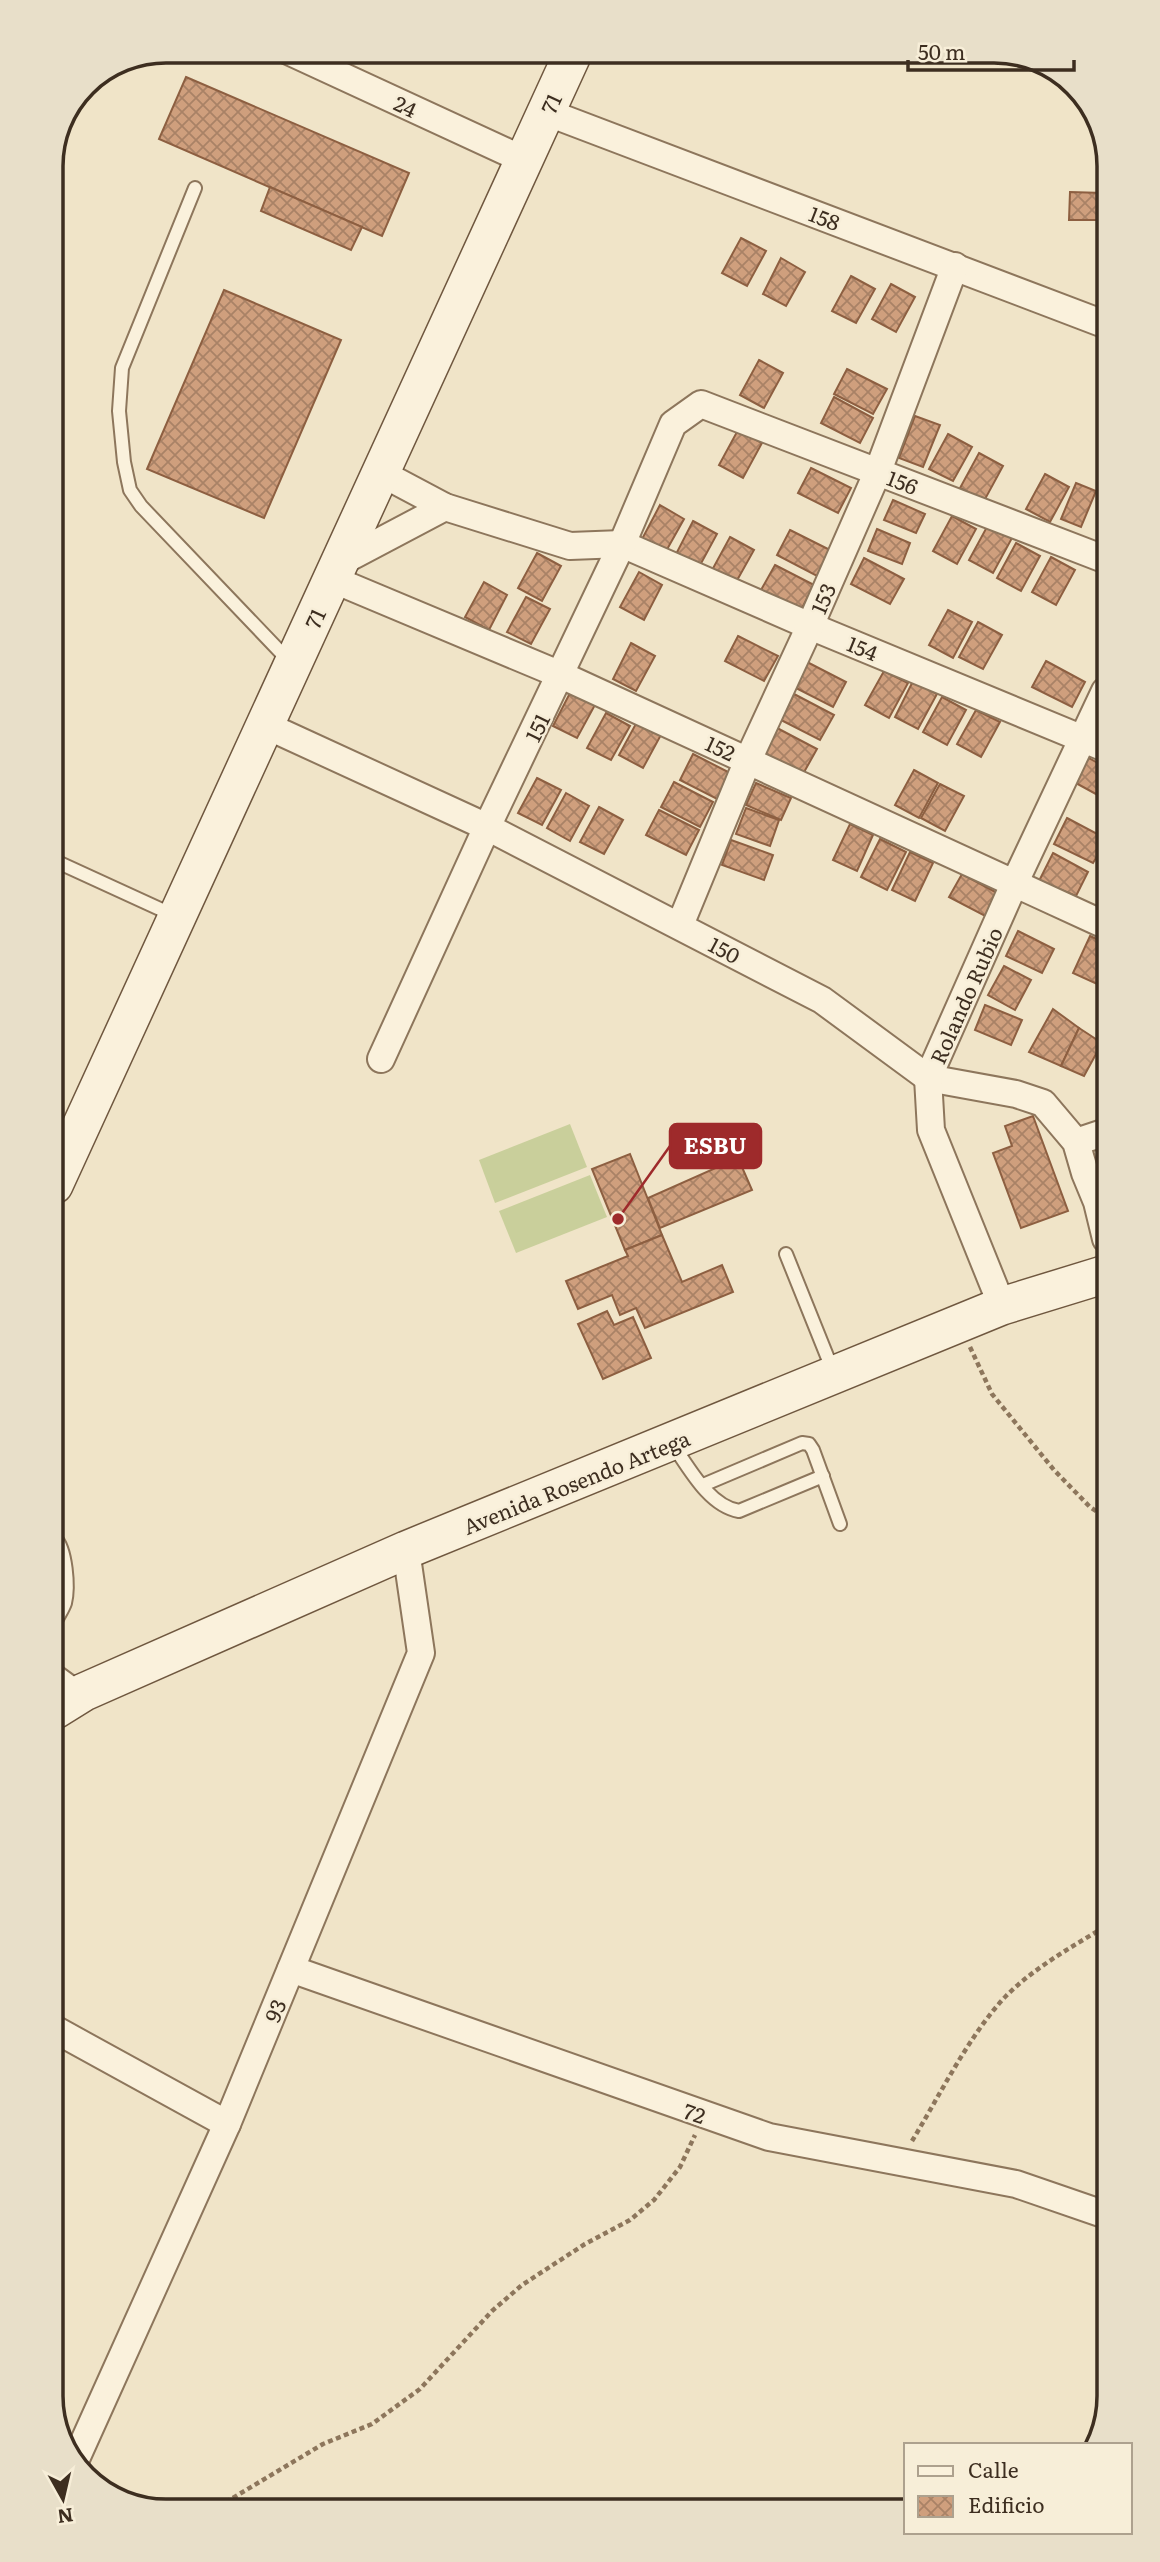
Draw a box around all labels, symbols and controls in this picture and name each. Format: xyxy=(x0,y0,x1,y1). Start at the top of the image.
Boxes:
scale bar xyxy=(908,28,1074,72)
text: 50 m xyxy=(918,35,965,66)
street label: 24 xyxy=(389,86,423,124)
street label: 71 xyxy=(532,87,568,118)
street label: 158 xyxy=(805,197,845,237)
street label: 156 xyxy=(883,461,923,501)
street label: 153 xyxy=(802,578,842,618)
street label: 71 xyxy=(296,602,332,633)
street label: 154 xyxy=(843,627,883,667)
street label: 151 xyxy=(516,707,556,746)
street label: 152 xyxy=(701,727,741,767)
street label: Rolando Rubio xyxy=(921,922,1009,1068)
street label: 150 xyxy=(704,928,746,970)
callout: ESBU xyxy=(670,1124,761,1168)
text: ESBU xyxy=(683,1127,747,1161)
street label: Avenida Rosendo Artega xyxy=(458,1421,695,1541)
street label: 93 xyxy=(255,1994,293,2026)
street label: 72 xyxy=(680,2094,710,2130)
legend xyxy=(904,2443,1132,2534)
text: Calle xyxy=(968,2453,1019,2484)
north arrow xyxy=(28,2464,98,2534)
text: Edificio xyxy=(968,2488,1044,2519)
text: N xyxy=(56,2502,75,2532)

